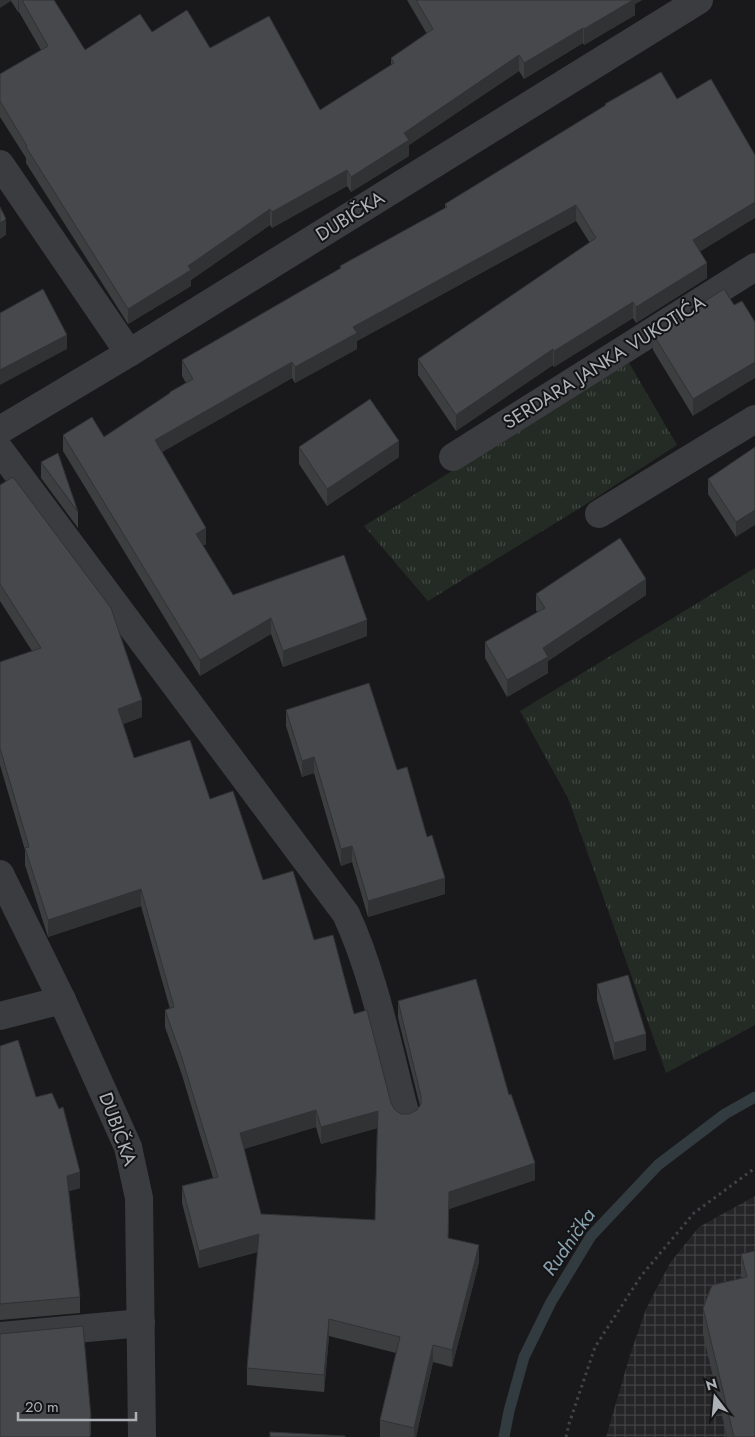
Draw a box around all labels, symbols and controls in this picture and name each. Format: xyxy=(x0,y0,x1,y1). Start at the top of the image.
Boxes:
street label: DUBIČKA xyxy=(310,184,390,248)
street label: SERDARA JANKA VUKOTIĆA xyxy=(498,288,711,435)
street label: DUBIČKA xyxy=(92,1088,144,1170)
water label: Rudnička xyxy=(535,1202,603,1282)
north arrow xyxy=(690,1372,740,1422)
text: N xyxy=(703,1373,720,1396)
scale bar xyxy=(18,1390,135,1422)
text: 20 m xyxy=(25,1396,59,1418)

